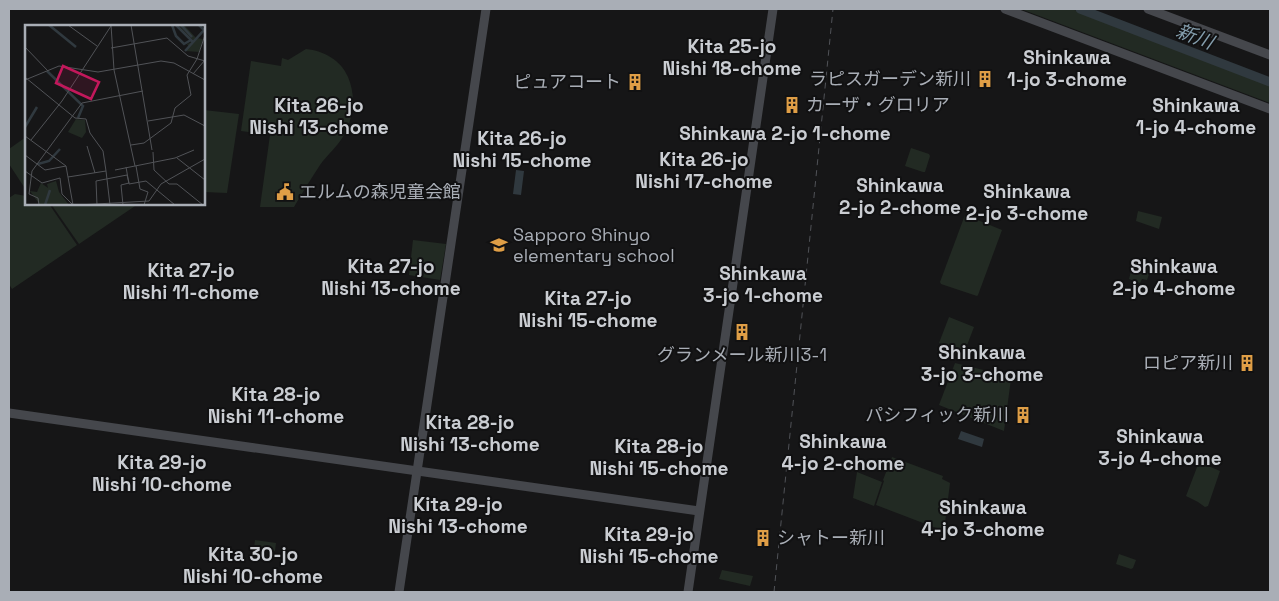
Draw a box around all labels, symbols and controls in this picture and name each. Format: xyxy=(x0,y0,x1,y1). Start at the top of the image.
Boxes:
water label: 新川 xyxy=(1173,18,1219,56)
inset map xyxy=(25,25,205,205)
district label: Kita 25-jo Nishi 18-chome xyxy=(662,34,802,81)
district label: Shinkawa 1-jo 3-chome xyxy=(1007,45,1127,92)
place label: ラピスガーデン新川 xyxy=(809,67,971,90)
building icon: ラピスガーデン新川 xyxy=(975,69,995,89)
place label: ピュアコート xyxy=(513,70,621,93)
building icon: ピュアコート xyxy=(625,72,645,92)
district label: Kita 26-jo Nishi 13-chome xyxy=(249,93,389,140)
place label: カーザ・グロリア xyxy=(806,93,950,116)
district label: Shinkawa 1-jo 4-chome xyxy=(1136,93,1256,140)
building icon: カーザ・グロリア xyxy=(782,95,802,115)
district label: Shinkawa 2-jo 1-chome xyxy=(679,121,891,146)
district label: Kita 26-jo Nishi 15-chome xyxy=(452,126,592,173)
district label: Kita 26-jo Nishi 17-chome xyxy=(635,147,773,194)
district label: Shinkawa 2-jo 2-chome xyxy=(839,173,961,220)
district label: Shinkawa 2-jo 3-chome xyxy=(966,179,1088,226)
place label: エルムの森児童会館 xyxy=(299,180,461,203)
public building icon: エルムの森児童会館 xyxy=(275,182,295,202)
place label: Sapporo Shinyo elementary school xyxy=(513,223,675,267)
school or university icon: Sapporo Shinyo elementary school xyxy=(489,235,509,255)
district label: Kita 27-jo Nishi 13-chome xyxy=(321,254,461,301)
district label: Shinkawa 2-jo 4-chome xyxy=(1113,254,1236,301)
district label: Kita 27-jo Nishi 11-chome xyxy=(123,258,259,305)
district label: Shinkawa 3-jo 1-chome xyxy=(703,261,823,308)
district label: Kita 27-jo Nishi 15-chome xyxy=(518,286,658,333)
building icon: グランメール新川3-1 xyxy=(732,322,752,342)
district label: Shinkawa 3-jo 3-chome xyxy=(921,340,1043,387)
place label: グランメール新川3-1 xyxy=(657,343,827,366)
place label: ロピア新川 xyxy=(1143,351,1233,374)
building icon: ロピア新川 xyxy=(1237,353,1257,373)
district label: Kita 28-jo Nishi 11-chome xyxy=(208,382,344,429)
place label: パシフィック新川 xyxy=(865,403,1009,426)
building icon: パシフィック新川 xyxy=(1013,405,1033,425)
district label: Kita 28-jo Nishi 13-chome xyxy=(400,410,540,457)
district label: Shinkawa 3-jo 4-chome xyxy=(1098,424,1222,471)
district label: Shinkawa 4-jo 2-chome xyxy=(782,429,905,476)
district label: Kita 28-jo Nishi 15-chome xyxy=(589,434,729,481)
district label: Kita 29-jo Nishi 10-chome xyxy=(92,450,232,497)
district label: Kita 29-jo Nishi 13-chome xyxy=(388,492,528,539)
district label: Shinkawa 4-jo 3-chome xyxy=(921,495,1045,542)
district label: Kita 29-jo Nishi 15-chome xyxy=(579,522,719,569)
place label: シャトー新川 xyxy=(777,526,885,549)
building icon: シャトー新川 xyxy=(753,528,773,548)
district label: Kita 30-jo Nishi 10-chome xyxy=(183,542,323,589)

